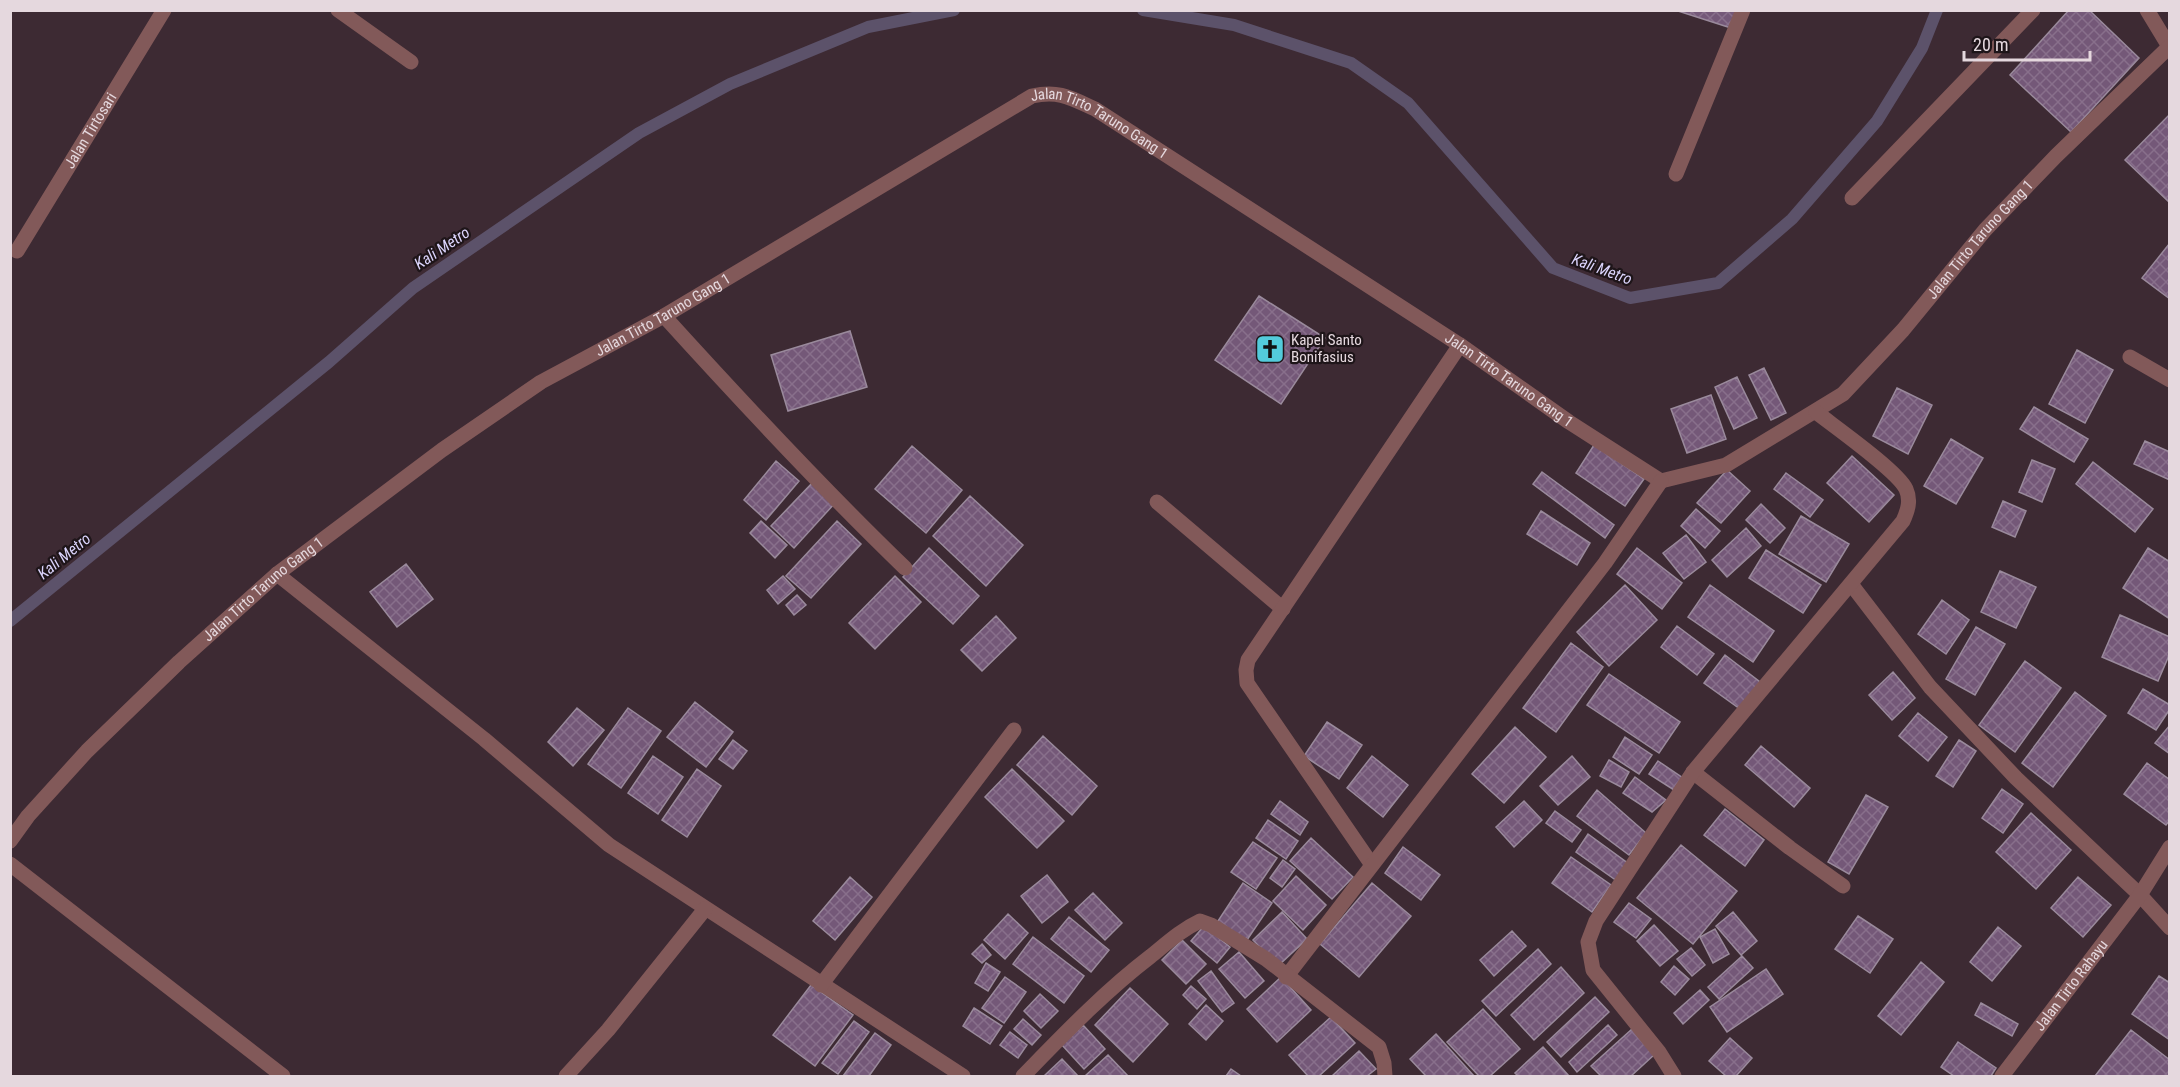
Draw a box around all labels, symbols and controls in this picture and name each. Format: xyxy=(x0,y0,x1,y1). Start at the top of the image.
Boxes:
scale bar xyxy=(1964,24,2090,62)
text: 20 m xyxy=(1973,34,2008,55)
street label: Jalan Tirto Taruno Gang 1 xyxy=(1029,85,1171,163)
street label: Jalan Tirtosari xyxy=(60,89,120,172)
street label: Jalan Tirto Taruno Gang 1 xyxy=(1923,176,2037,303)
water label: Kali Metro xyxy=(411,223,473,273)
water label: Kali Metro xyxy=(1569,249,1635,289)
street label: Jalan Tirto Taruno Gang 1 xyxy=(592,269,734,360)
street label: Jalan Tirto Taruno Gang 1 xyxy=(1442,329,1577,431)
place label: Kapel Santo Bonifasius xyxy=(1291,331,1362,366)
church icon: Kapel Santo Bonifasius xyxy=(1254,333,1286,365)
water label: Kali Metro xyxy=(34,529,94,583)
street label: Jalan Tirto Taruno Gang 1 xyxy=(199,533,327,645)
street label: Jalan Tirto Rahayu xyxy=(2031,936,2112,1035)

